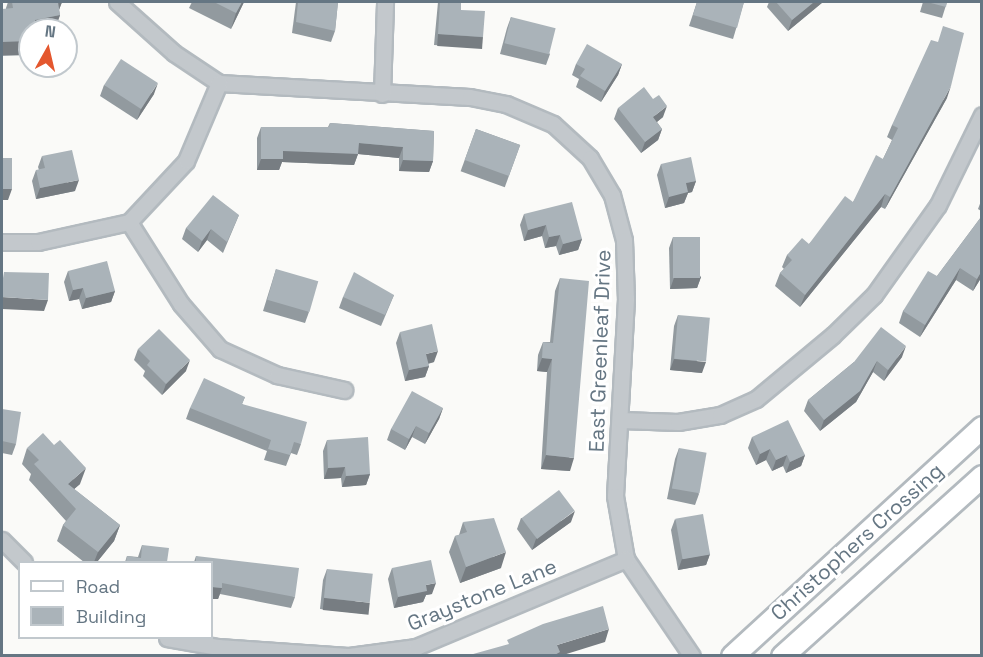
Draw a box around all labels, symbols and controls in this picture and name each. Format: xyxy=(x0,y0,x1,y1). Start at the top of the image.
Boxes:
north arrow xyxy=(18,18,78,78)
text: N xyxy=(44,21,57,43)
street label: East Greenleaf Drive xyxy=(584,249,616,453)
street label: Christophers Crossing xyxy=(766,458,948,626)
street label: Graystone Lane xyxy=(404,554,560,636)
legend xyxy=(18,561,213,639)
text: Road xyxy=(76,575,120,598)
text: Building xyxy=(76,605,146,628)

